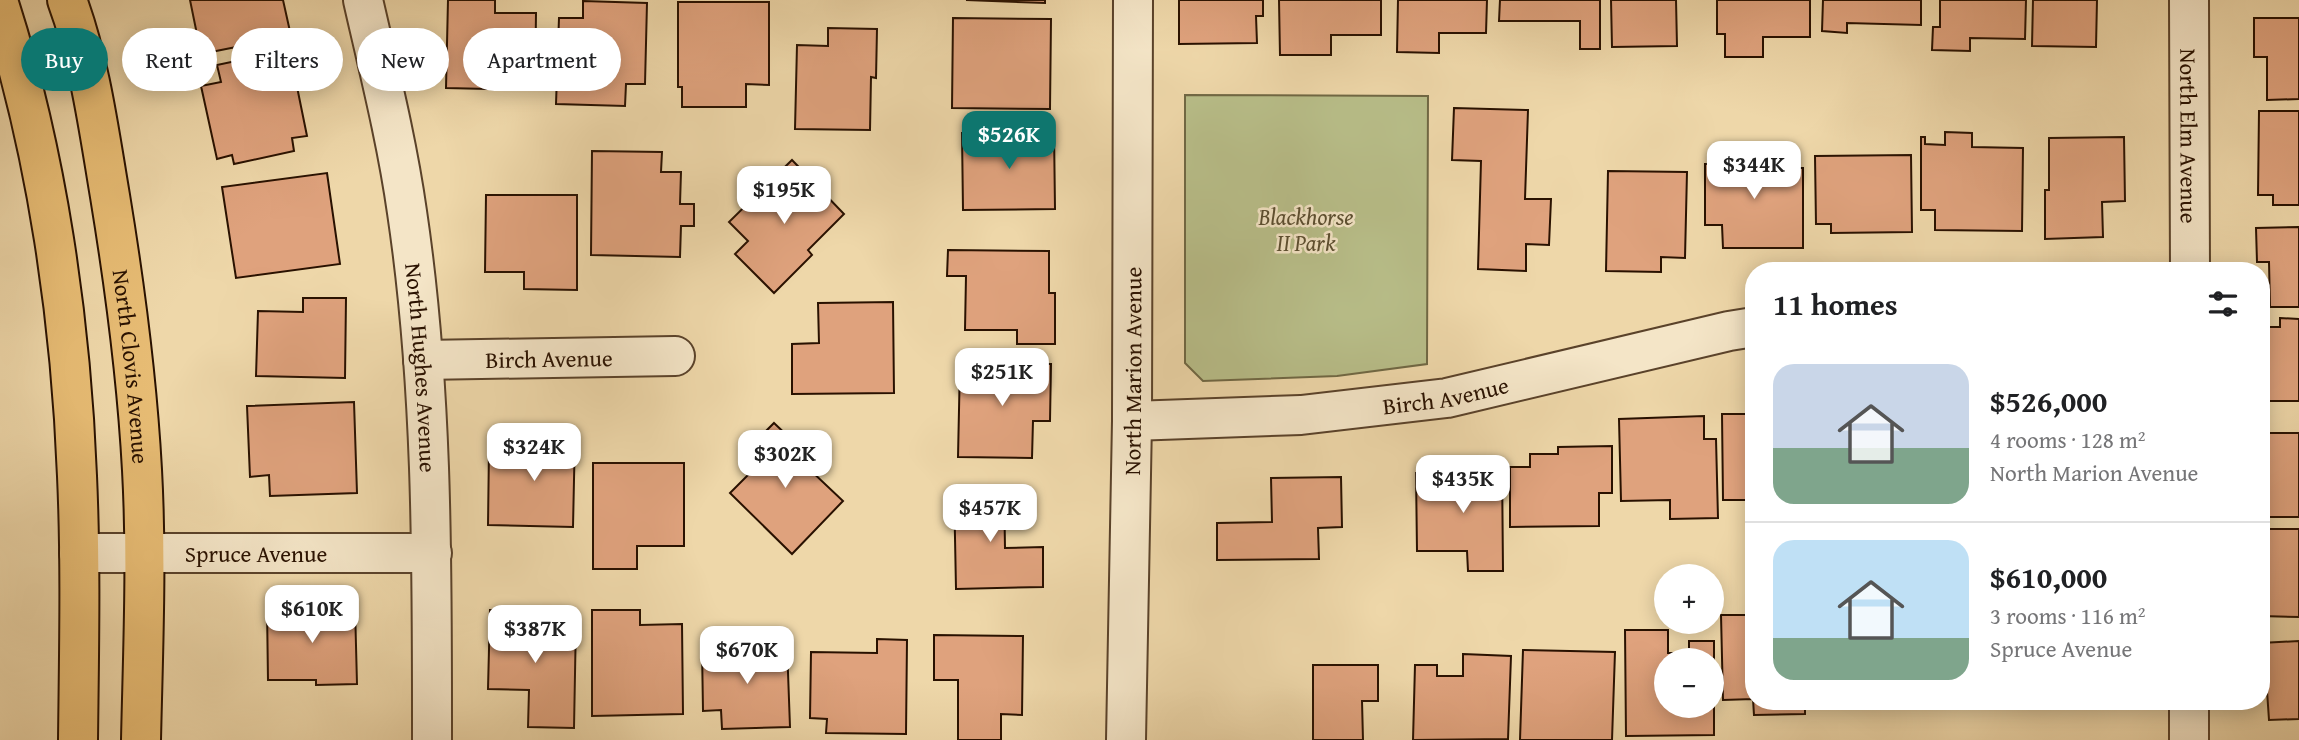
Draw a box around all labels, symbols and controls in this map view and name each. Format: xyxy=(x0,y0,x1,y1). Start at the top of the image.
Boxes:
chip: Buy xyxy=(21,28,108,91)
chip: Rent xyxy=(122,28,217,91)
chip: Filters xyxy=(231,28,343,91)
chip: New xyxy=(357,28,449,91)
chip: Apartment xyxy=(463,28,621,91)
street label: North Elm Avenue xyxy=(2173,48,2206,224)
pin: $526K xyxy=(960,111,1058,171)
text: $526K xyxy=(978,117,1040,150)
pin: $344K xyxy=(1705,142,1803,201)
text: $344K xyxy=(1723,147,1785,180)
pin: $195K xyxy=(735,166,833,226)
text: $195K xyxy=(753,172,815,205)
park label: Blackhorse II Park xyxy=(1258,200,1353,259)
street label: North Hughes Avenue xyxy=(397,261,446,473)
street label: North Clovis Avenue xyxy=(105,267,158,465)
street label: North Marion Avenue xyxy=(1114,267,1149,476)
text: 11 homes xyxy=(1773,282,1898,326)
icon: filters xyxy=(2204,285,2242,323)
street label: Birch Avenue xyxy=(485,340,613,376)
pin: $251K xyxy=(953,348,1051,408)
text: $251K xyxy=(971,354,1033,387)
street label: Birch Avenue xyxy=(1381,367,1512,422)
text: $526,000 xyxy=(1990,379,2107,423)
icon: home xyxy=(1829,392,1913,476)
text: 4 rooms · 128 m² xyxy=(1990,423,2145,456)
pin: $324K xyxy=(485,424,583,483)
text: $324K xyxy=(503,429,565,462)
pin: $302K xyxy=(736,430,834,490)
text: $302K xyxy=(754,436,816,469)
pin: $435K xyxy=(1414,456,1512,515)
text: North Marion Avenue xyxy=(1990,456,2198,489)
text: $435K xyxy=(1432,461,1494,494)
pin: $457K xyxy=(941,484,1039,544)
text: $457K xyxy=(959,490,1021,523)
street label: Spruce Avenue xyxy=(185,537,327,570)
text: $610,000 xyxy=(1990,555,2107,599)
map controls xyxy=(1654,564,1724,718)
button: + xyxy=(1654,564,1724,634)
icon: home xyxy=(1829,568,1913,652)
pin: $610K xyxy=(263,586,361,645)
text: $610K xyxy=(281,591,343,624)
text: 3 rooms · 116 m² xyxy=(1990,599,2145,632)
pin: $387K xyxy=(486,606,584,665)
text: $387K xyxy=(504,611,566,644)
pin: $670K xyxy=(698,626,796,686)
text: $670K xyxy=(716,632,778,665)
text: Spruce Avenue xyxy=(1990,632,2132,665)
button: − xyxy=(1654,648,1724,718)

